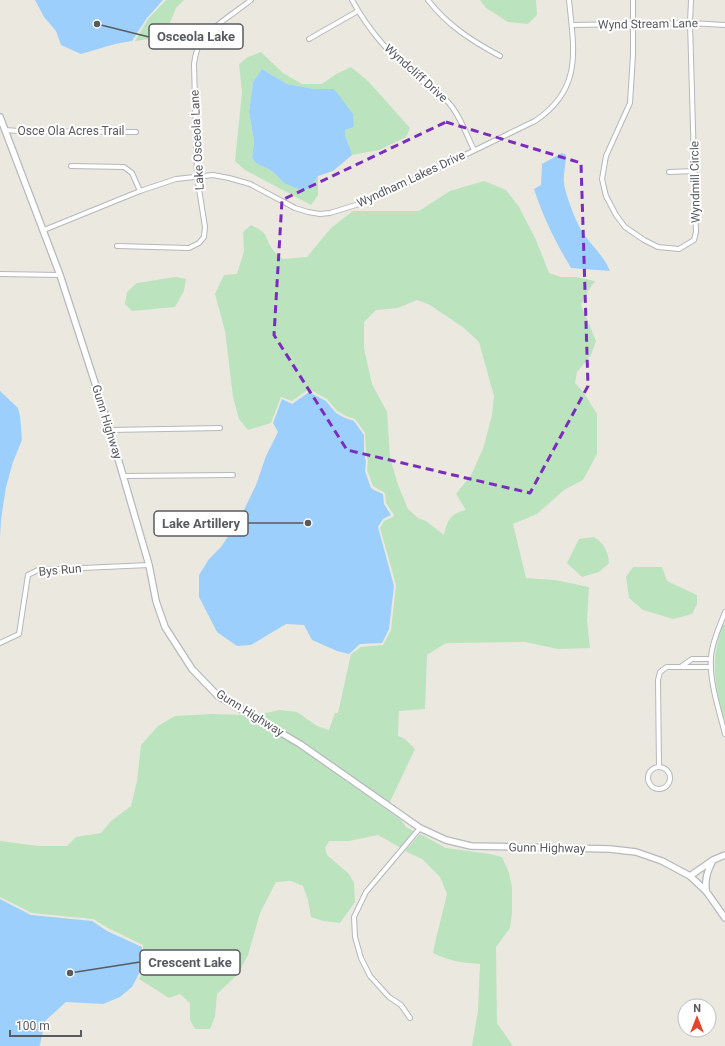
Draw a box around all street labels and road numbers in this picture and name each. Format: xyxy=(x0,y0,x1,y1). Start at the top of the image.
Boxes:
street label: Wynd Stream Lane xyxy=(598,16,698,32)
street label: Wyndcliff Drive xyxy=(382,41,450,105)
street label: Lake Osceola Lane xyxy=(187,89,207,191)
street label: Osce Ola Acres Trail xyxy=(17,124,125,138)
street label: Wyndmill Circle xyxy=(687,141,703,223)
street label: Wyndham Lakes Drive xyxy=(355,148,467,210)
street label: Gunn Highway xyxy=(89,383,125,461)
street label: Bys Run xyxy=(38,561,82,579)
street label: Gunn Highway xyxy=(214,687,287,740)
street label: Gunn Highway xyxy=(508,840,586,856)

